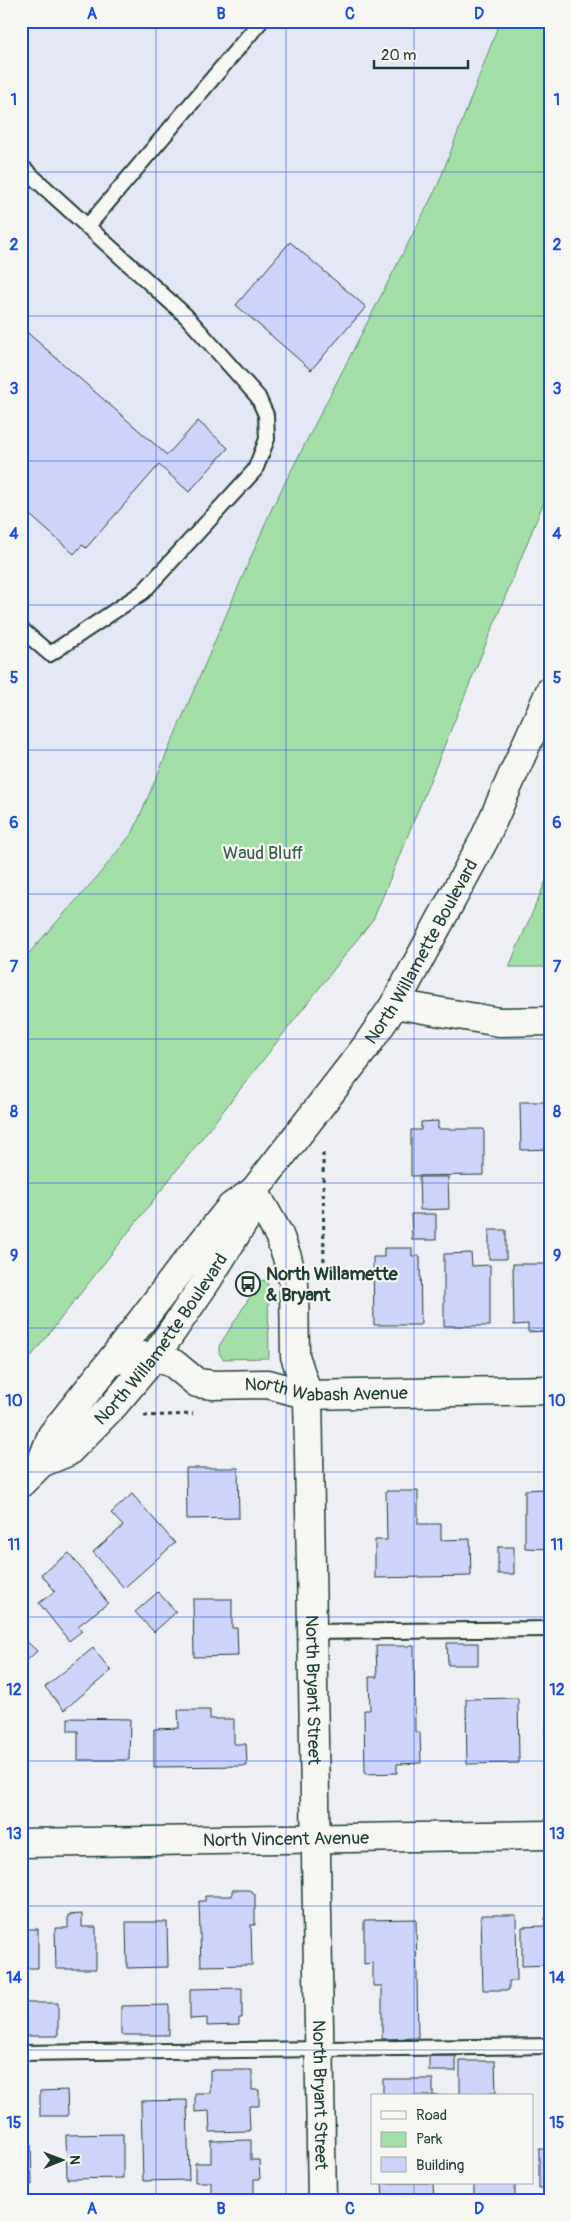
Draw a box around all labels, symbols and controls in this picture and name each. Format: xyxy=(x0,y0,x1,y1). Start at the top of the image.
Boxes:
text: A xyxy=(87,4,98,24)
text: B xyxy=(216,4,226,24)
text: C xyxy=(345,4,355,24)
text: D xyxy=(474,4,484,24)
scale bar xyxy=(374,38,467,70)
text: 20 m xyxy=(381,46,416,65)
text: 1 xyxy=(11,90,17,110)
text: 1 xyxy=(554,90,560,110)
text: 2 xyxy=(10,235,19,255)
text: 2 xyxy=(553,235,562,255)
text: 3 xyxy=(10,379,19,399)
text: 3 xyxy=(553,379,562,399)
text: 4 xyxy=(9,524,19,544)
text: 4 xyxy=(552,524,562,544)
text: 5 xyxy=(10,668,19,688)
text: 5 xyxy=(553,668,562,688)
text: 6 xyxy=(9,813,19,833)
text: 6 xyxy=(552,813,562,833)
park label: Waud Bluff xyxy=(223,842,303,865)
street label: North Willamette Boulevard xyxy=(360,855,483,1049)
text: 7 xyxy=(10,957,19,977)
text: 7 xyxy=(553,957,562,977)
text: 8 xyxy=(10,1102,18,1122)
text: 8 xyxy=(553,1102,561,1122)
text: 9 xyxy=(10,1246,18,1266)
text: 9 xyxy=(553,1246,561,1266)
street label: North Willamette Boulevard xyxy=(89,1249,233,1430)
place label: North Willamette & Bryant xyxy=(266,1263,399,1307)
bus stop icon: North Willamette & Bryant xyxy=(235,1271,261,1297)
street label: North Wabash Avenue xyxy=(245,1373,408,1407)
text: 10 xyxy=(5,1391,23,1411)
text: 10 xyxy=(548,1391,566,1411)
text: 11 xyxy=(8,1535,20,1555)
text: 11 xyxy=(551,1535,563,1555)
street label: North Bryant Street xyxy=(300,1615,326,1766)
text: 12 xyxy=(6,1680,22,1700)
text: 12 xyxy=(549,1680,565,1700)
text: 13 xyxy=(6,1824,22,1844)
text: 13 xyxy=(549,1824,565,1844)
street label: North Vincent Avenue xyxy=(203,1826,369,1852)
text: 14 xyxy=(6,1968,22,1988)
text: 14 xyxy=(549,1968,565,1988)
street label: North Bryant Street xyxy=(307,2020,333,2171)
legend xyxy=(371,2094,534,2184)
text: Road xyxy=(416,2106,447,2125)
text: 15 xyxy=(7,2113,22,2133)
text: 15 xyxy=(550,2113,565,2133)
text: Park xyxy=(416,2130,443,2149)
north arrow xyxy=(38,2134,88,2184)
text: N xyxy=(66,2155,83,2165)
text: Building xyxy=(416,2156,464,2175)
text: A xyxy=(87,2199,98,2219)
text: B xyxy=(216,2199,226,2219)
text: C xyxy=(345,2199,355,2219)
text: D xyxy=(474,2199,484,2219)

